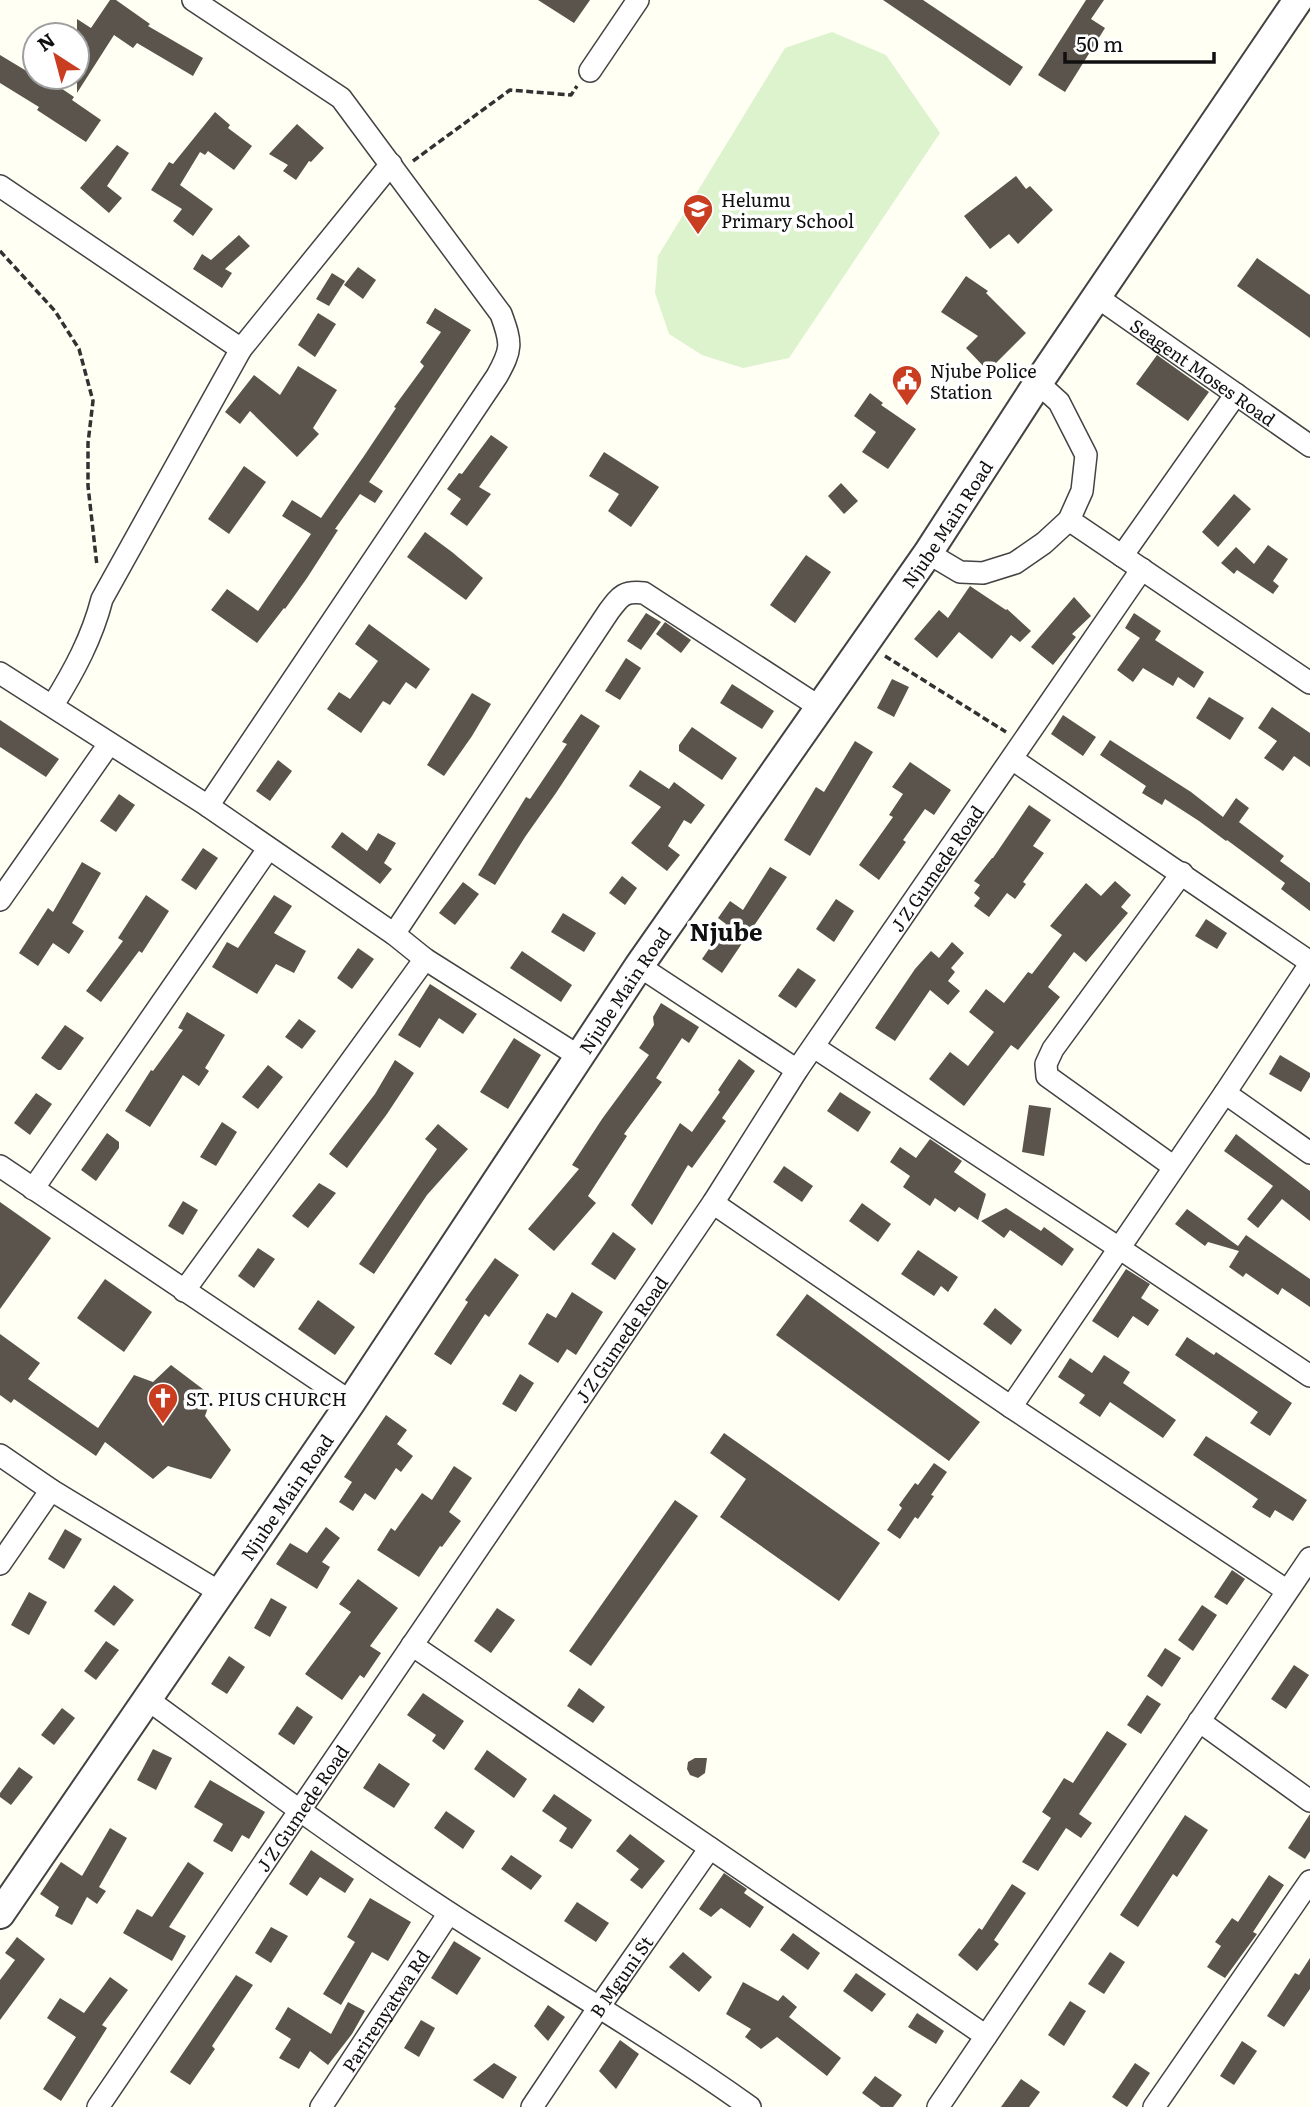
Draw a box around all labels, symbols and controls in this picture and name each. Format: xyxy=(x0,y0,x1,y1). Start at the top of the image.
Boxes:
north arrow xyxy=(21,21,91,91)
scale bar xyxy=(1065,21,1214,65)
text: N xyxy=(31,25,60,57)
text: 50 m xyxy=(1076,27,1123,58)
place label: Helumu Primary School xyxy=(721,186,854,234)
school or university icon: Helumu Primary School xyxy=(681,192,715,236)
street label: Seagent Moses Road xyxy=(1125,311,1282,432)
place label: Njube Police Station xyxy=(930,357,1037,405)
public building icon: Njube Police Station xyxy=(890,363,924,407)
street label: Njube Main Road xyxy=(894,455,998,593)
street label: J Z Gumede Road xyxy=(883,799,989,937)
district label: Njube xyxy=(689,913,763,948)
street label: Njube Main Road xyxy=(571,921,676,1059)
street label: J Z Gumede Road xyxy=(568,1270,673,1408)
church icon: ST. PIUS CHURCH xyxy=(146,1381,180,1425)
place label: ST. PIUS CHURCH xyxy=(186,1385,347,1412)
street label: Njube Main Road xyxy=(233,1428,339,1565)
street label: J Z Gumede Road xyxy=(249,1739,354,1877)
street label: B Mguni St xyxy=(583,1929,659,2022)
street label: Parirenyatwa Rd xyxy=(335,1944,435,2077)

